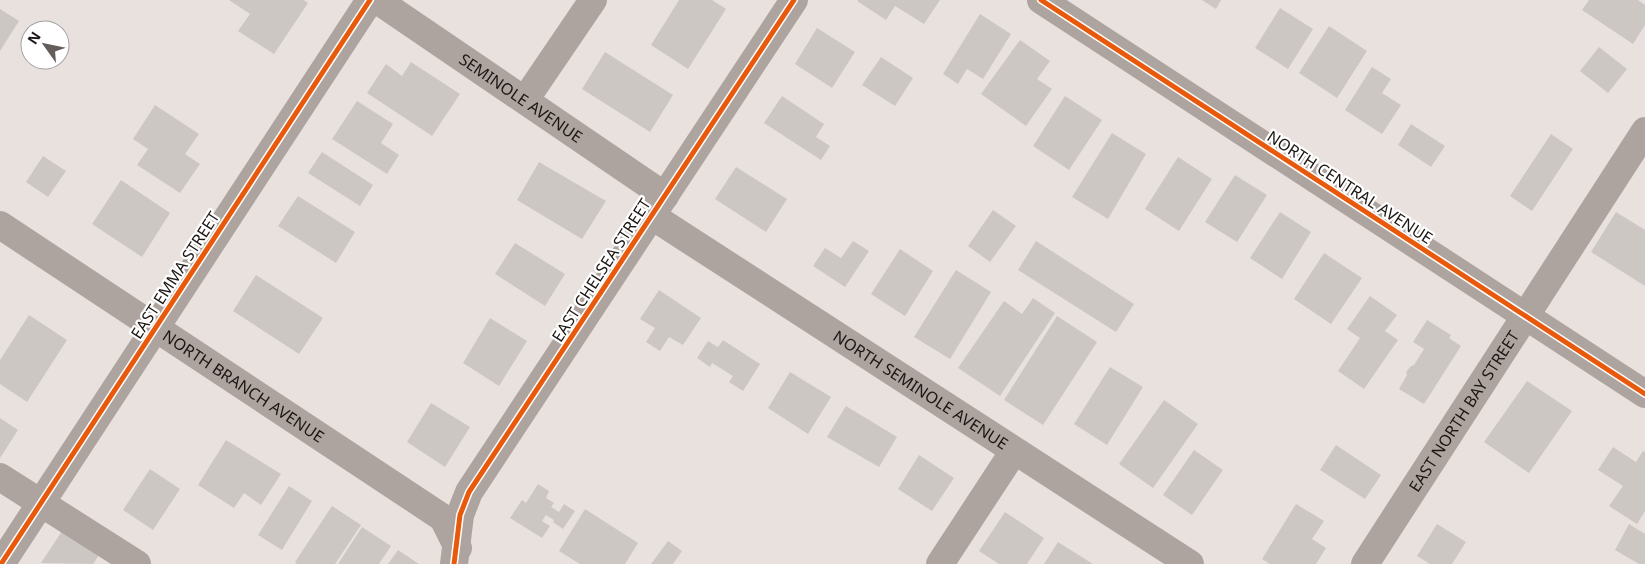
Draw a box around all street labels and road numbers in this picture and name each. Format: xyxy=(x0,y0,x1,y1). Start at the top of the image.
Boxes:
street label: SEMINOLE AVENUE xyxy=(455,48,587,148)
street label: NORTH CENTRAL AVENUE xyxy=(1263,125,1437,249)
street label: EAST CHELSEA STREET xyxy=(546,194,656,346)
street label: EAST EMMA STREET xyxy=(126,207,224,343)
street label: NORTH BRANCH AVENUE xyxy=(159,325,329,447)
street label: NORTH SEMINOLE AVENUE xyxy=(829,325,1012,455)
street label: EAST NORTH BAY STREET xyxy=(1404,326,1524,496)

